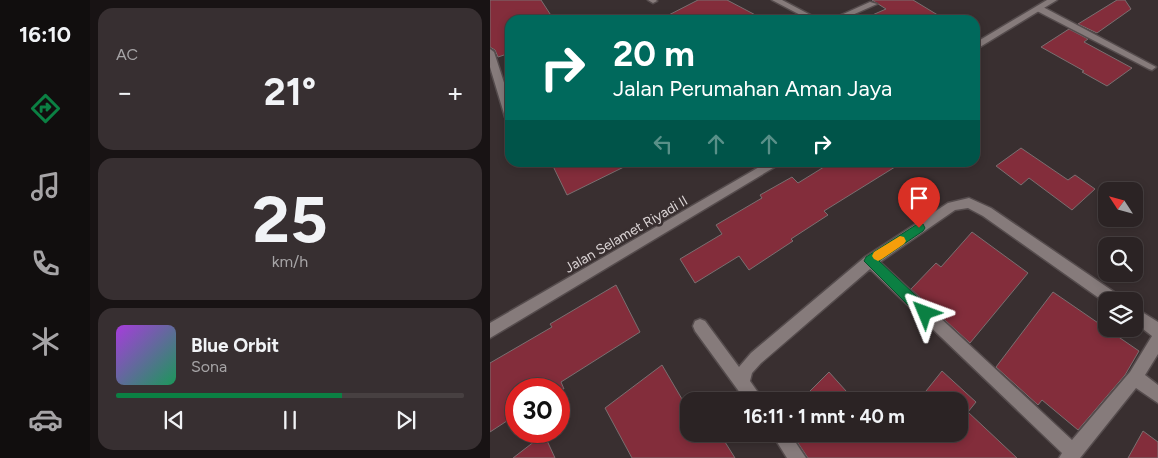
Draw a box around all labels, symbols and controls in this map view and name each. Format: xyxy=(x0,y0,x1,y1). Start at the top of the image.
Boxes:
text: 16:10 xyxy=(19,21,71,48)
text: 20 m xyxy=(613,33,695,75)
icon: right xyxy=(530,35,595,100)
text: AC xyxy=(116,45,138,64)
text: 21° xyxy=(264,69,316,115)
text: − xyxy=(116,75,133,109)
text: + xyxy=(447,75,464,109)
text: Jalan Perumahan Aman Jaya xyxy=(613,75,892,102)
icon: directions xyxy=(28,91,63,126)
icon: left xyxy=(649,130,677,158)
icon: ahead xyxy=(702,130,730,158)
icon: ahead xyxy=(755,130,783,158)
icon: right xyxy=(808,130,836,158)
icon: music xyxy=(28,169,63,204)
pin xyxy=(898,177,940,228)
text: 25 xyxy=(252,180,328,258)
north arrow xyxy=(1098,182,1142,228)
map controls xyxy=(1098,182,1143,337)
icon: arrive xyxy=(905,184,933,212)
street label: Jalan Selamet Riyadi II xyxy=(562,192,691,277)
button: search xyxy=(1098,237,1143,282)
icon: phone xyxy=(28,246,63,281)
text: km/h xyxy=(272,252,308,271)
position arrow xyxy=(898,286,950,338)
button: layers xyxy=(1098,292,1143,337)
icon: climate xyxy=(28,324,63,359)
text: Blue Orbit xyxy=(191,334,279,357)
text: Sona xyxy=(191,357,227,376)
speed limit sign: 30 xyxy=(505,378,570,443)
icon: car xyxy=(28,402,63,437)
text: 16:11 · 1 mnt · 40 m xyxy=(743,405,905,428)
icon: previous xyxy=(160,406,188,434)
icon: pause xyxy=(276,406,304,434)
icon: next xyxy=(392,406,420,434)

